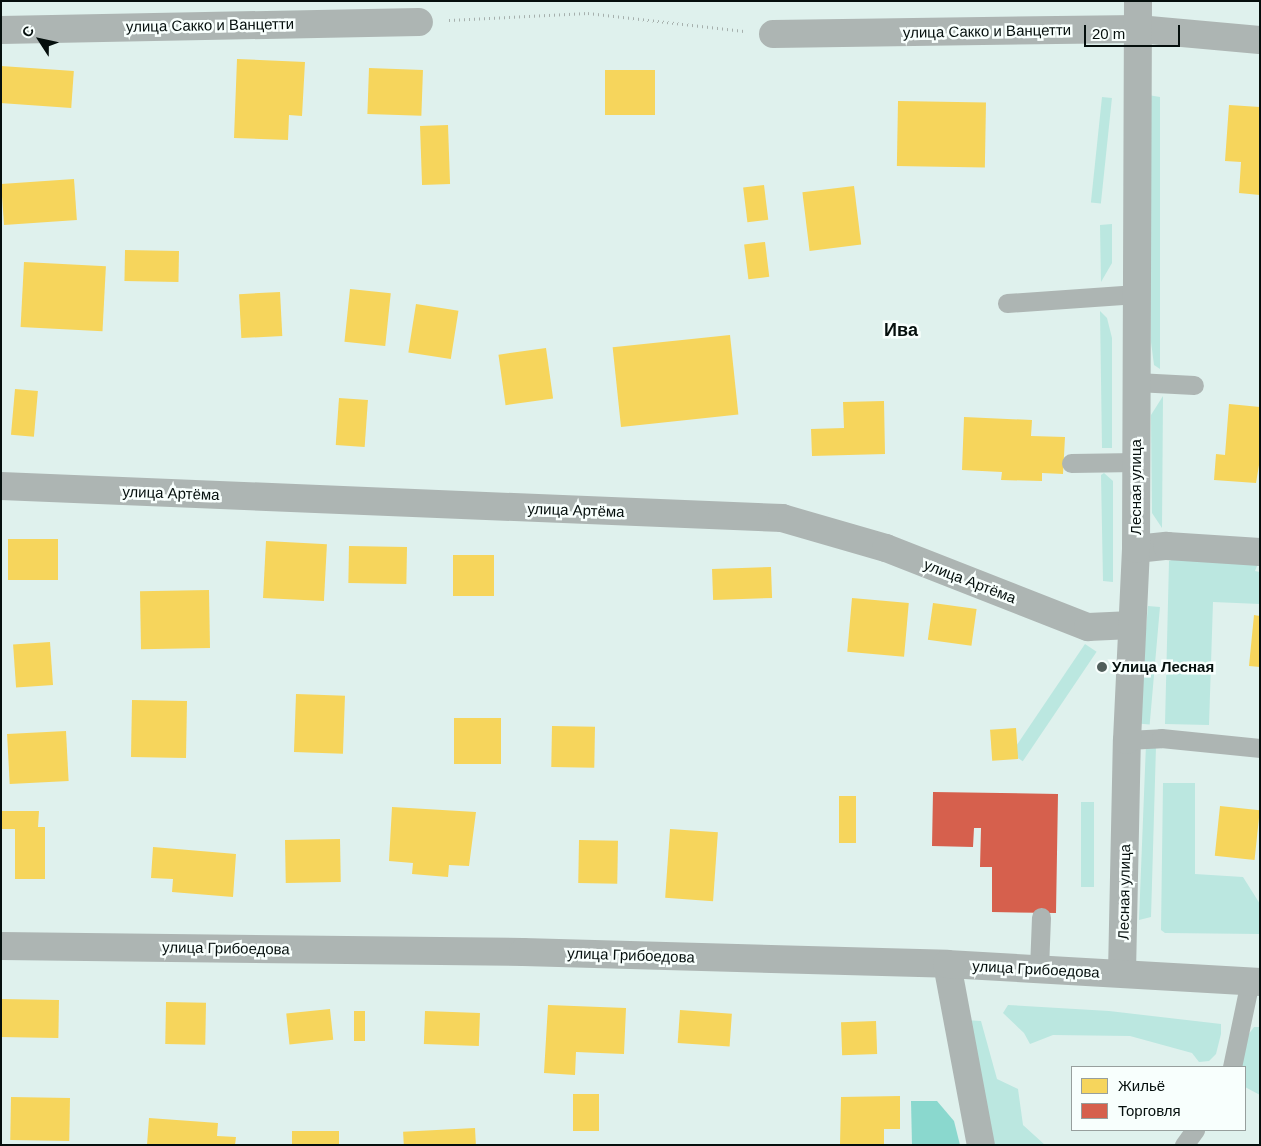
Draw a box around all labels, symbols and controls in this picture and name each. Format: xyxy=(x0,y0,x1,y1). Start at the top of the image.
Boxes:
north arrow xyxy=(15,15,65,65)
street label: улица Сакко и Ванцетти xyxy=(126,15,294,35)
scale bar xyxy=(1086,15,1182,47)
street label: улица Сакко и Ванцетти xyxy=(903,21,1071,41)
text: С xyxy=(18,23,37,40)
text: 20 m xyxy=(1092,25,1125,42)
district label: Ива xyxy=(884,319,918,341)
street label: Лесная улица xyxy=(1127,439,1145,535)
street label: улица Артёма xyxy=(122,482,220,504)
street label: улица Артёма xyxy=(527,499,625,521)
street label: улица Артёма xyxy=(921,555,1019,607)
place label: Улица Лесная xyxy=(1112,658,1214,676)
marker: Улица Лесная xyxy=(1096,661,1108,673)
street label: Лесная улица xyxy=(1114,844,1134,940)
street label: улица Грибоедова xyxy=(162,938,290,958)
street label: улица Грибоедова xyxy=(567,944,695,966)
street label: улица Грибоедова xyxy=(972,957,1100,981)
legend xyxy=(1071,1066,1246,1131)
text: Жильё xyxy=(1118,1077,1165,1094)
text: Торговля xyxy=(1118,1102,1181,1119)

